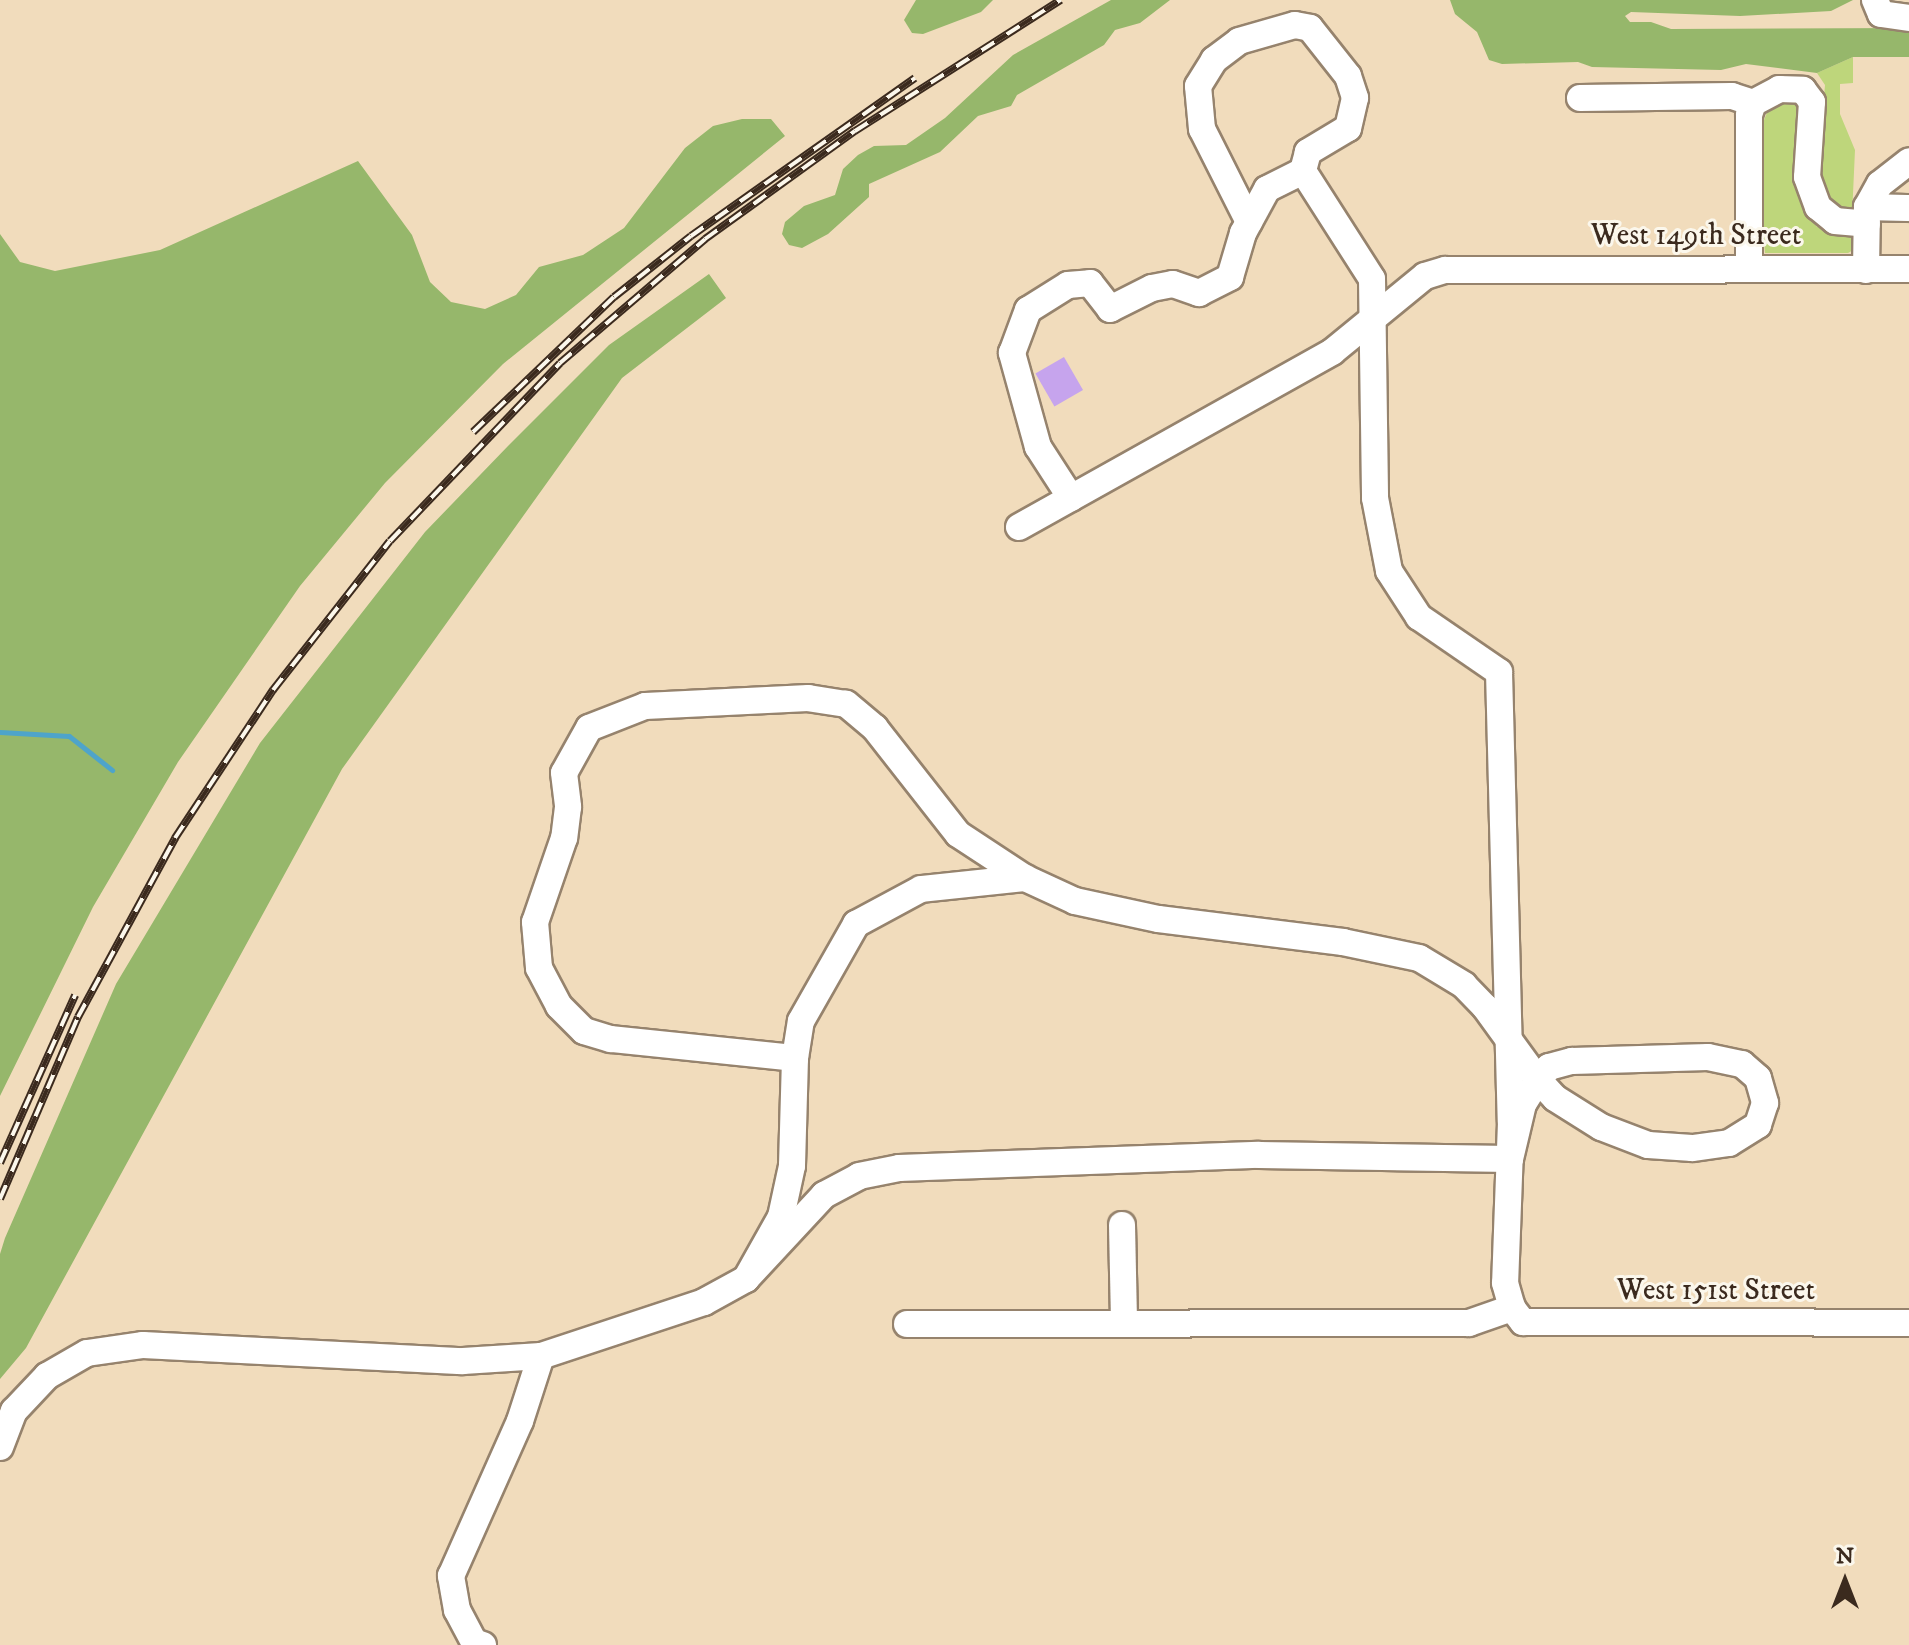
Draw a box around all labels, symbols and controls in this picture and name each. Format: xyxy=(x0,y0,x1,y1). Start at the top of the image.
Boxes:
street label: West 149th Street xyxy=(1591,218,1801,254)
street label: West 151st Street xyxy=(1617,1273,1815,1309)
north arrow xyxy=(1805,1541,1885,1621)
text: N xyxy=(1836,1543,1854,1570)

